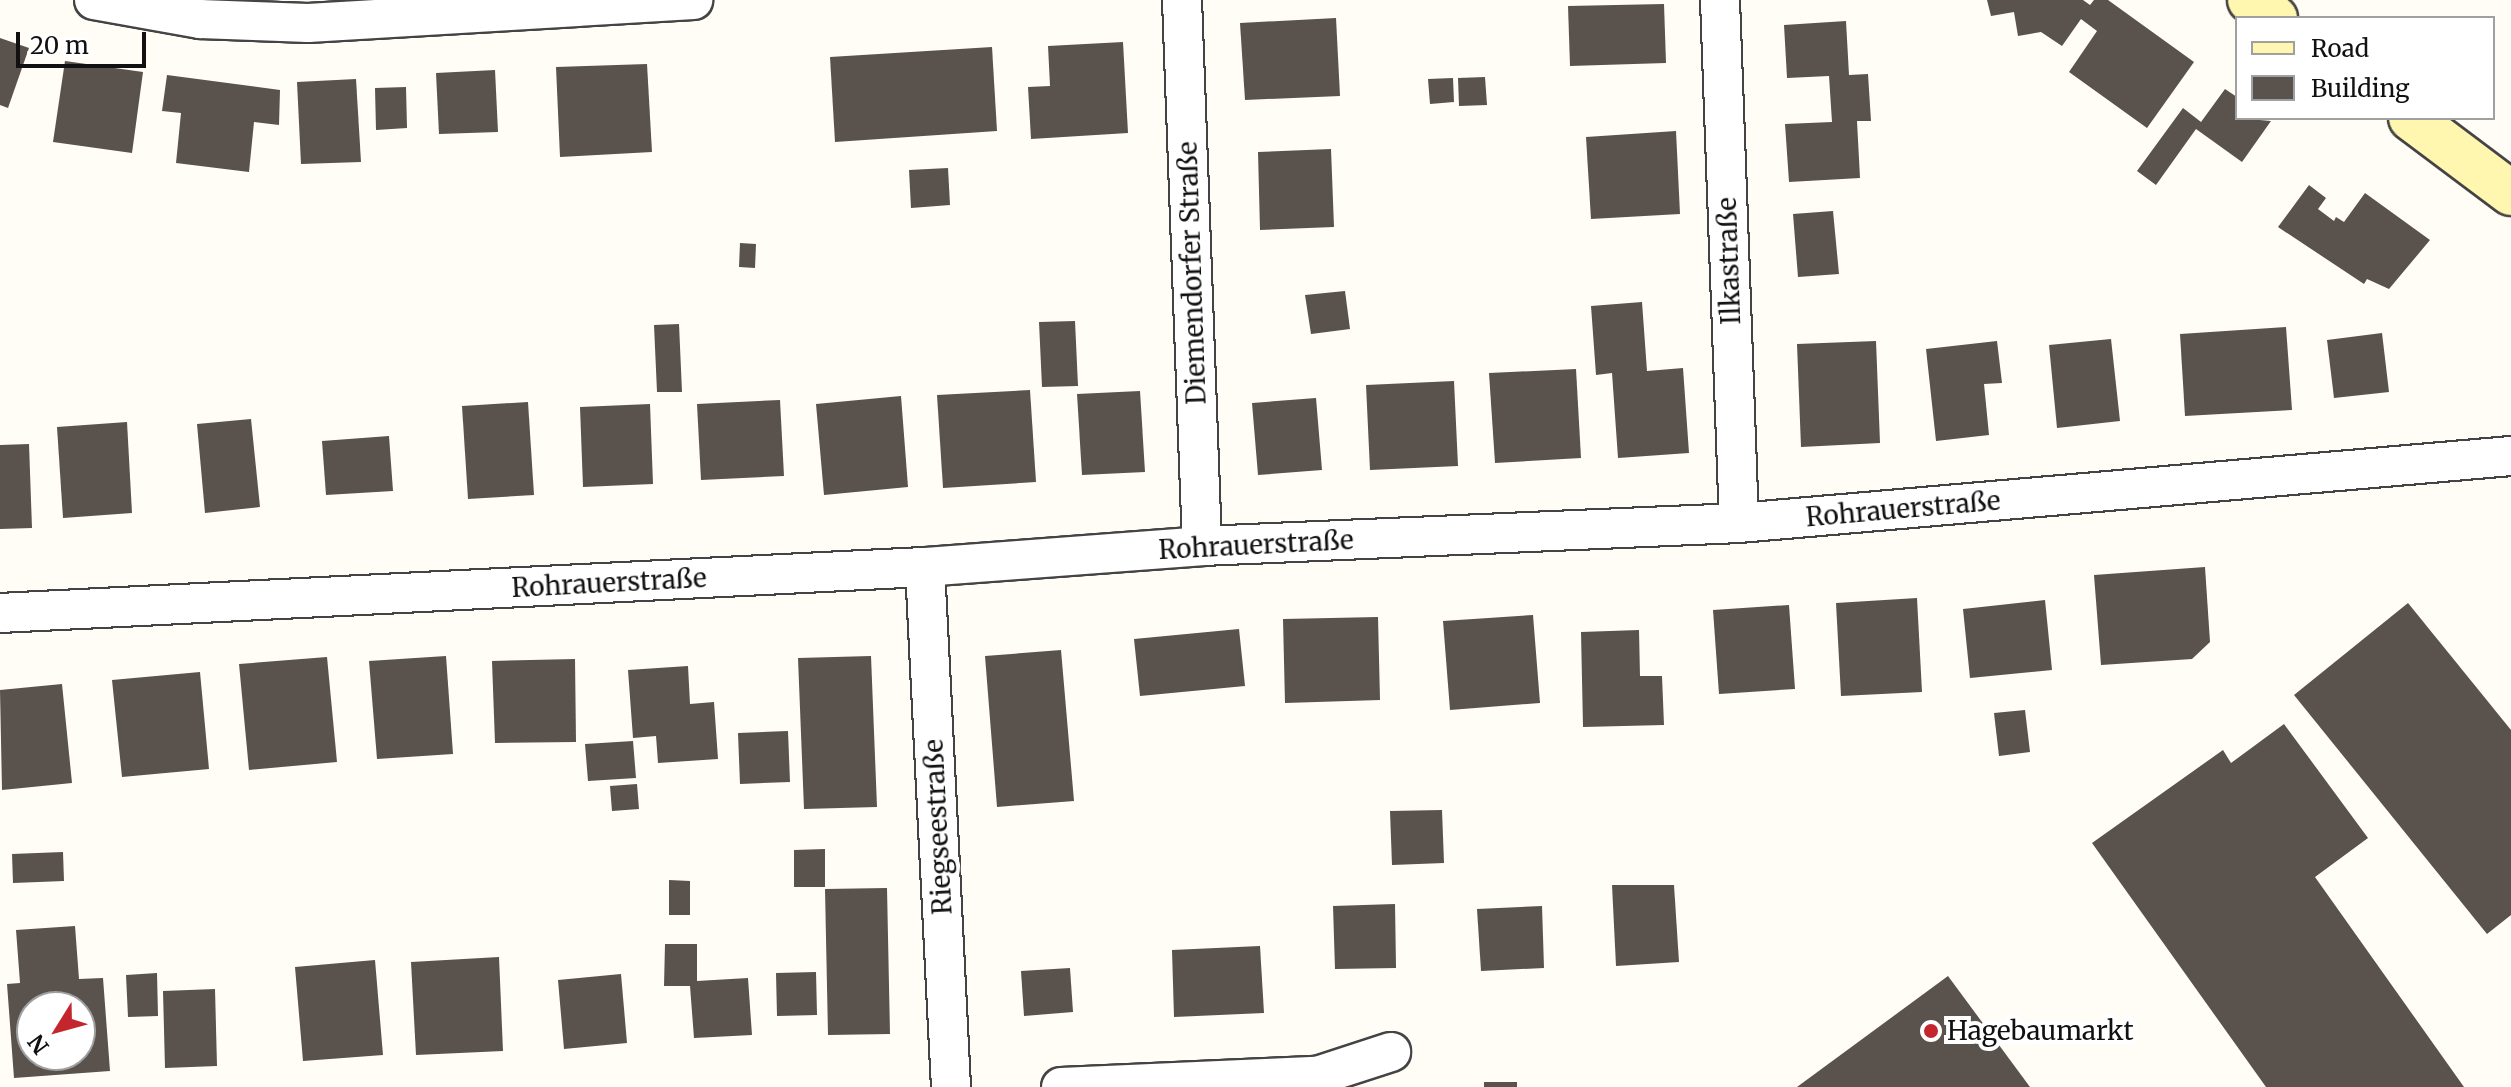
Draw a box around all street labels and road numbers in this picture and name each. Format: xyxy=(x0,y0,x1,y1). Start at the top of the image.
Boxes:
street label: Diemendorfer Straße xyxy=(1172,141,1212,405)
street label: Ilkastraße xyxy=(1711,197,1747,325)
street label: Rohrauerstraße xyxy=(1804,485,2002,533)
street label: Rohrauerstraße xyxy=(1158,524,1354,566)
street label: Rohrauerstraße xyxy=(511,562,707,604)
street label: Riegseestraße xyxy=(918,738,958,916)

